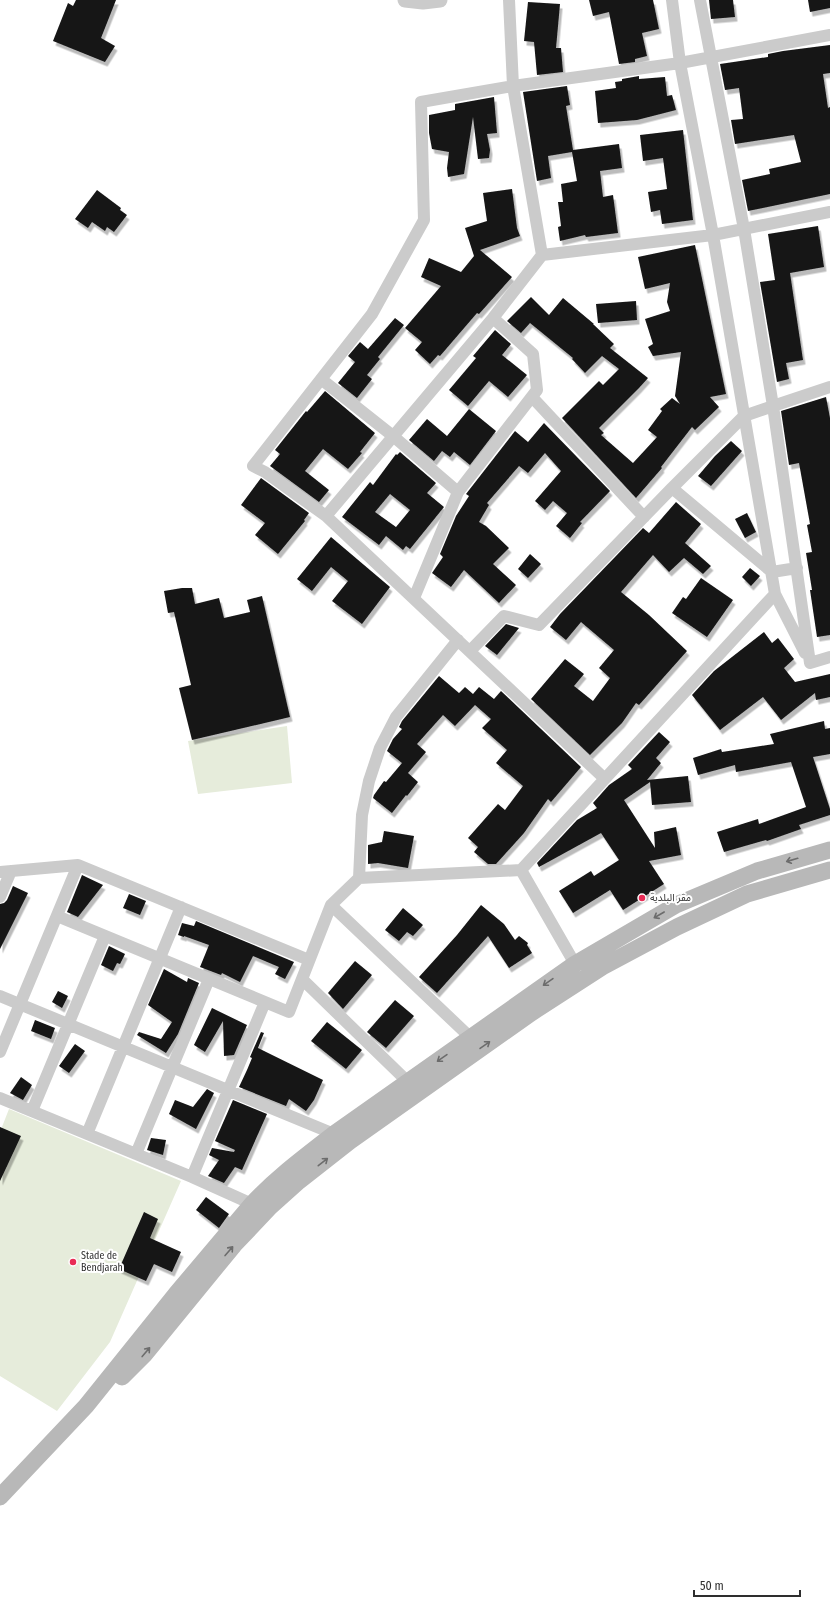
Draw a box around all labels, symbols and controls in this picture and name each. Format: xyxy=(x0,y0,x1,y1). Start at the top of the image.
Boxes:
one-way arrow xyxy=(786,857,799,864)
place label: مقر البلدية xyxy=(650,892,691,904)
marker: مقر البلدية xyxy=(637,893,647,903)
one-way arrow xyxy=(653,911,665,919)
one-way arrow xyxy=(543,978,554,987)
one-way arrow xyxy=(480,1041,491,1049)
one-way arrow xyxy=(437,1054,448,1062)
one-way arrow xyxy=(317,1158,328,1166)
one-way arrow xyxy=(224,1246,233,1257)
place label: Stade de Bendjarah xyxy=(81,1250,123,1274)
marker: Stade de Bendjarah xyxy=(68,1257,78,1267)
one-way arrow xyxy=(142,1346,151,1357)
scale bar xyxy=(694,1572,800,1598)
text: 50 m xyxy=(700,1579,724,1593)

